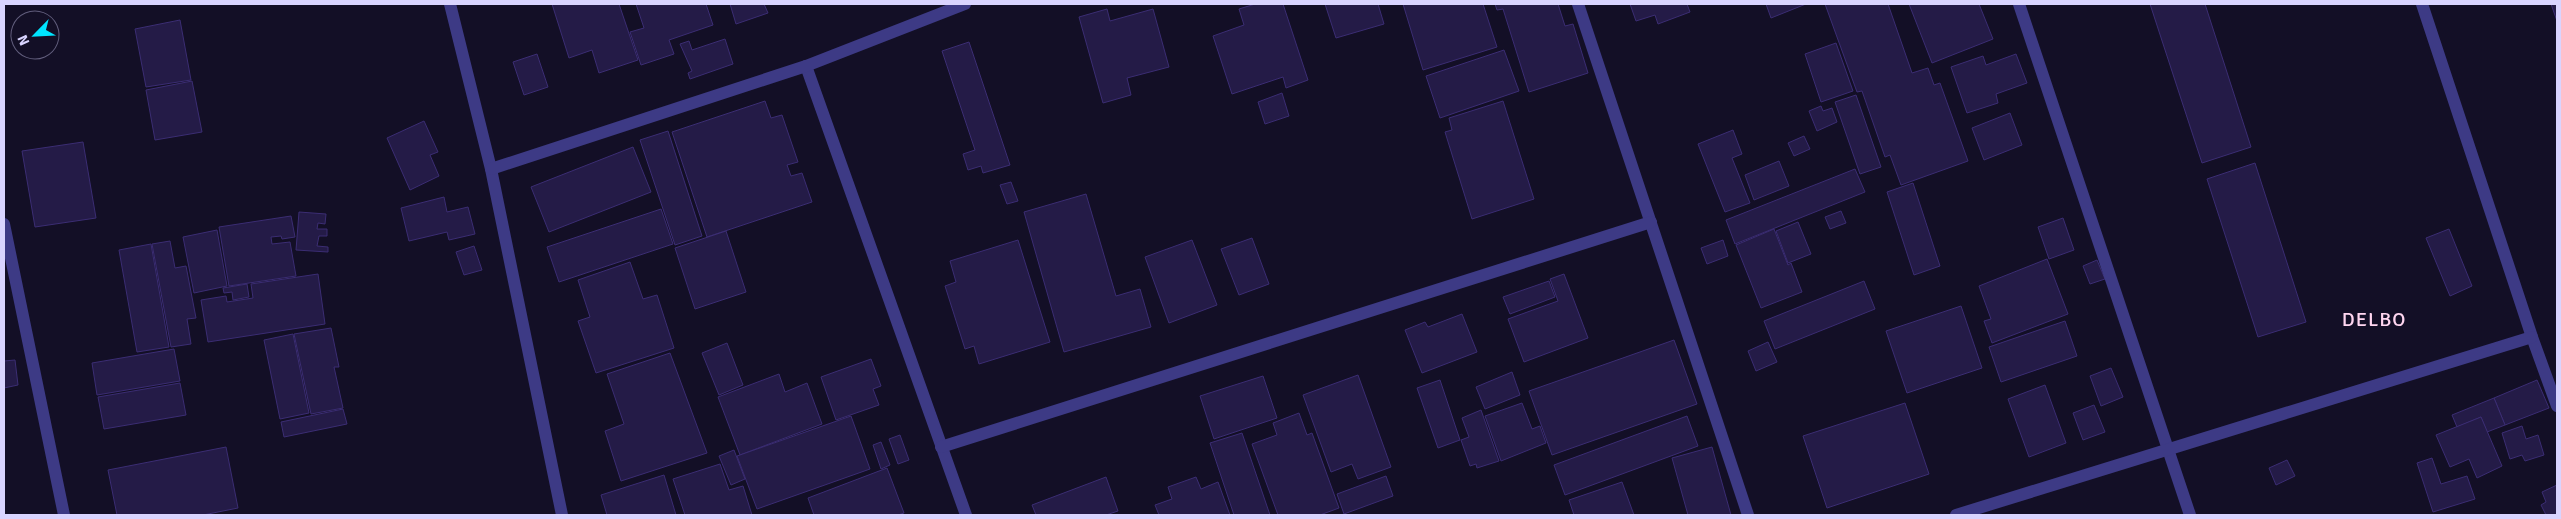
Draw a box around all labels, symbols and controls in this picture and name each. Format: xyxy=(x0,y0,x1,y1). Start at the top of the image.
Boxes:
north arrow xyxy=(10,10,60,60)
text: N xyxy=(14,32,33,48)
district label: DELBO xyxy=(2342,307,2406,332)

